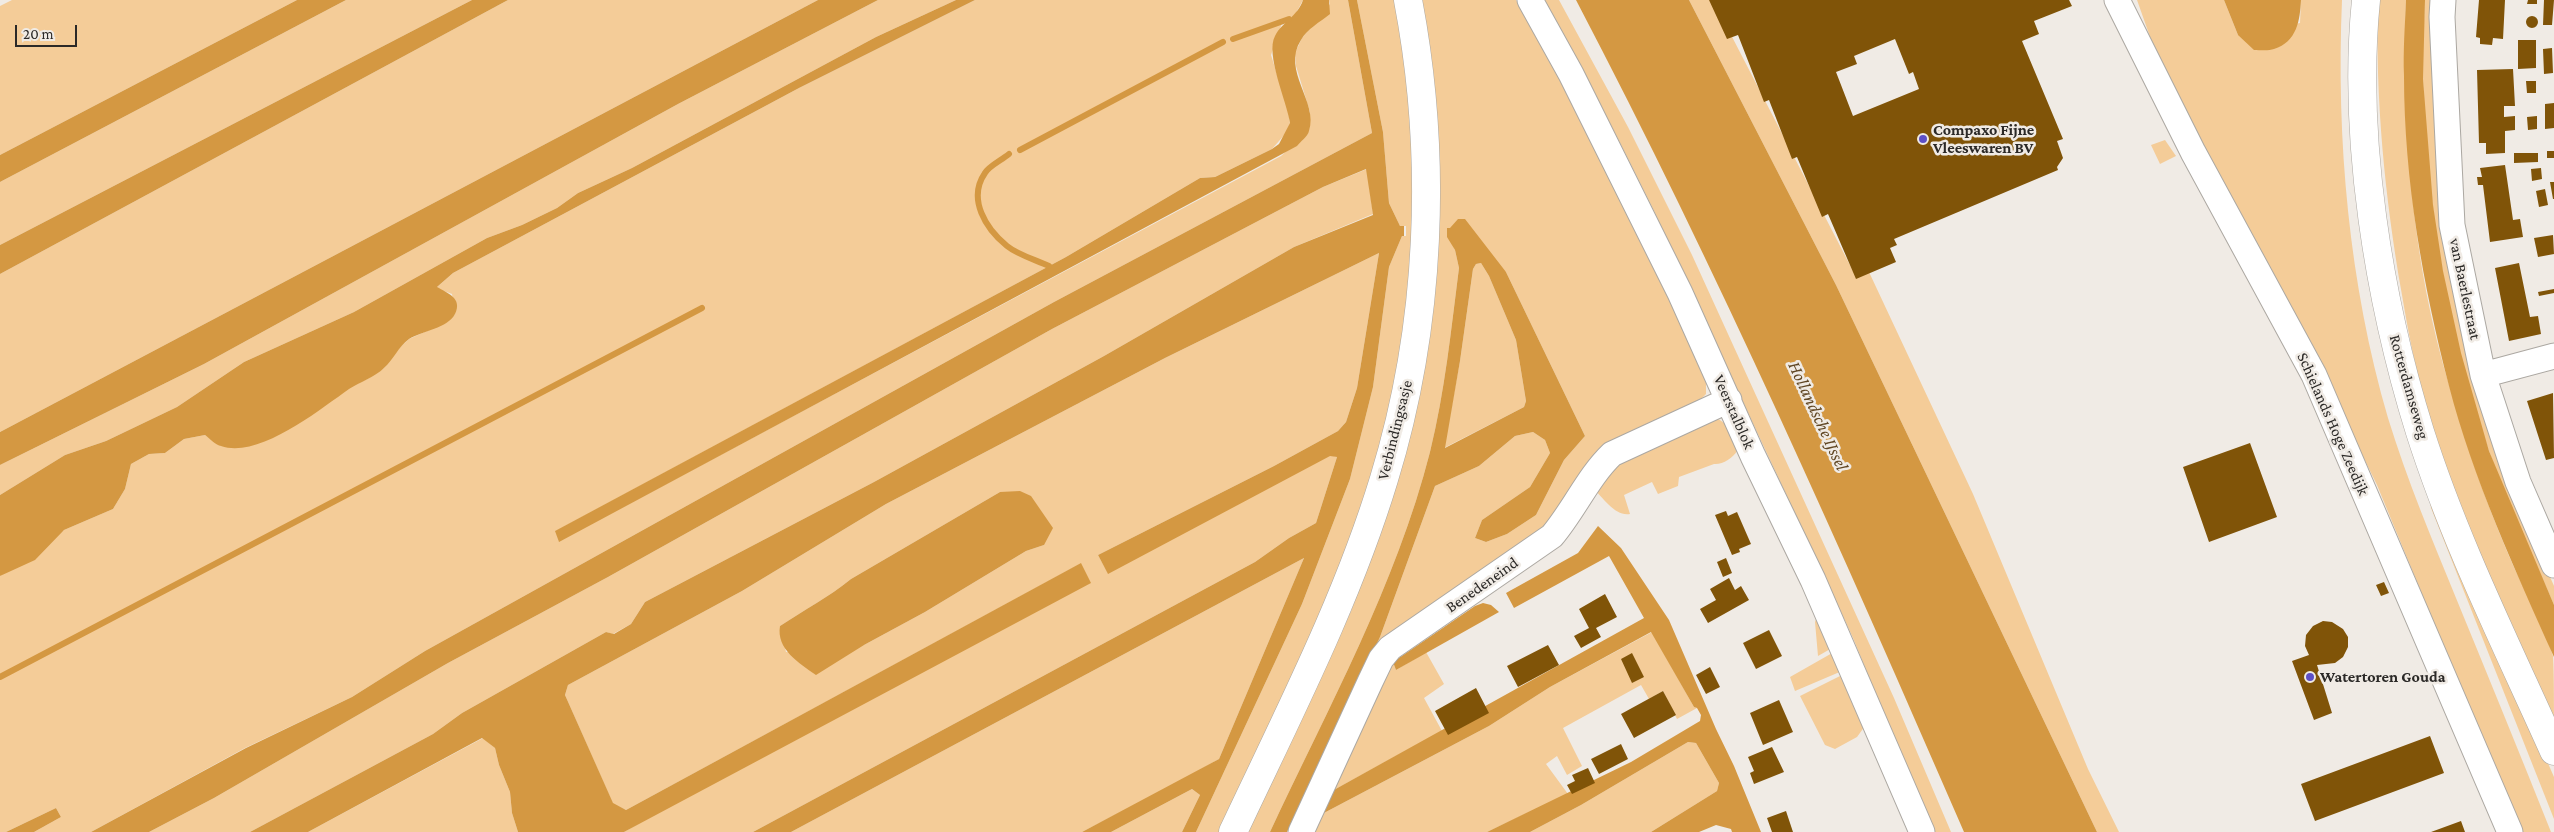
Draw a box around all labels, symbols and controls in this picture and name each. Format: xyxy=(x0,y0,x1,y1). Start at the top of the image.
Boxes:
scale bar xyxy=(18,15,80,47)
text: 20 m xyxy=(23,26,54,42)
place label: Compaxo Fijne Vleeswaren BV xyxy=(1933,120,2034,158)
marker: Compaxo Fijne Vleeswaren BV xyxy=(1917,133,1929,145)
street label: van Baerlestraat xyxy=(2445,236,2485,342)
street label: Rotterdamseweg xyxy=(2385,333,2433,441)
street label: Schielands Hoge Zeedijk xyxy=(2293,350,2373,498)
water label: Hollandsche IJssel xyxy=(1783,358,1853,474)
street label: Veerstalblok xyxy=(1709,372,1759,452)
street label: Verbindingsasje xyxy=(1373,378,1417,482)
street label: Benedeneind xyxy=(1442,553,1522,617)
place label: Watertoren Gouda xyxy=(2320,667,2446,687)
marker: Watertoren Gouda xyxy=(2304,671,2316,683)

